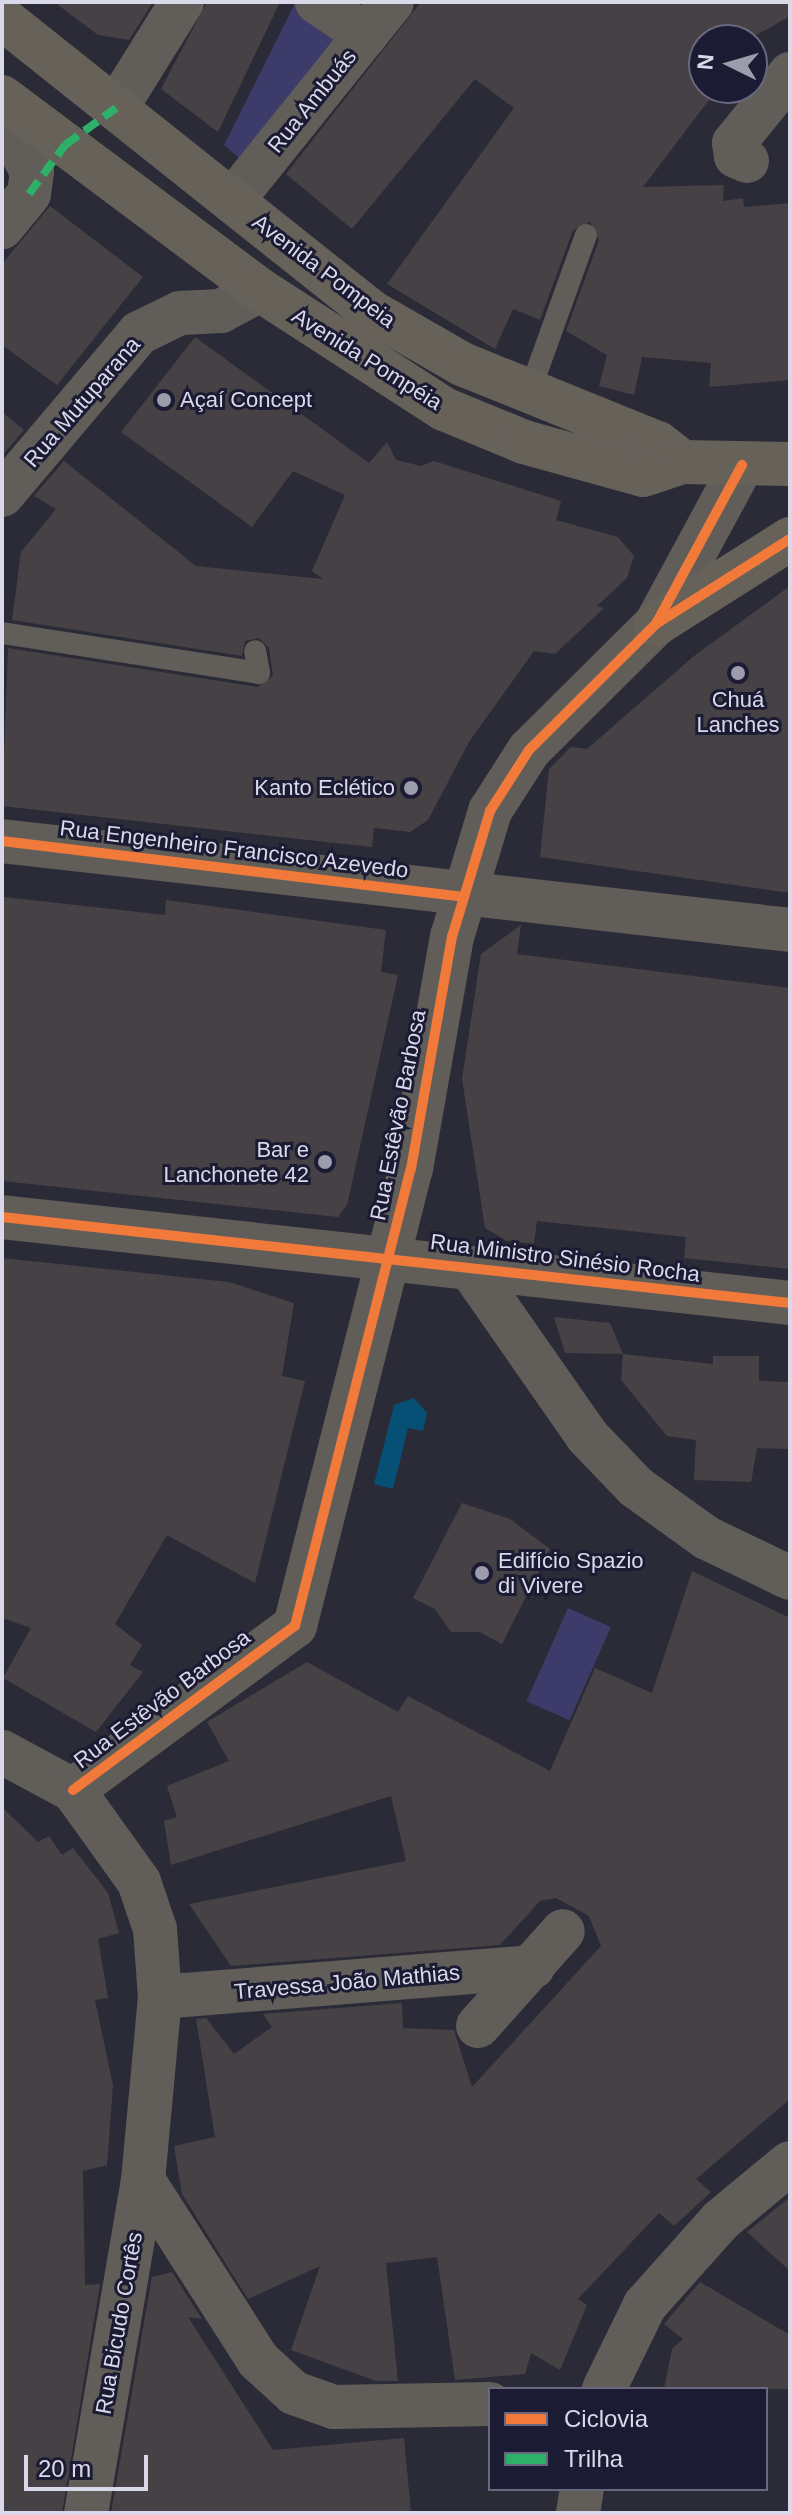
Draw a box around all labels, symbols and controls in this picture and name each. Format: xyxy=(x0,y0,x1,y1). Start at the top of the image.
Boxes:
north arrow xyxy=(688,24,768,104)
street label: Rua Ambuás xyxy=(262,43,362,159)
text: N xyxy=(692,53,719,71)
street label: Avenida Pompeia xyxy=(247,209,401,333)
street label: Avenida Pompéia xyxy=(287,302,447,416)
street label: Rua Mutuparana xyxy=(18,331,146,473)
place label: Açaí Concept xyxy=(180,387,312,413)
marker: Açaí Concept xyxy=(155,391,173,409)
marker: Chuá Lanches xyxy=(729,664,747,682)
place label: Chuá Lanches xyxy=(696,686,780,738)
place label: Kanto Eclético xyxy=(254,775,395,801)
marker: Kanto Eclético xyxy=(402,779,420,797)
street label: Rua Engenheiro Francisco Azevedo xyxy=(58,814,410,884)
street label: Rua Estêvão Barbosa xyxy=(365,1007,431,1223)
place label: Bar e Lanchonete 42 xyxy=(163,1136,309,1188)
marker: Bar e Lanchonete 42 xyxy=(316,1153,334,1171)
street label: Rua Ministro Sinésio Rocha xyxy=(429,1228,701,1288)
place label: Edifício Spazio di Vivere xyxy=(498,1547,644,1598)
marker: Edifício Spazio di Vivere xyxy=(473,1564,491,1582)
street label: Rua Estêvão Barbosa xyxy=(69,1624,255,1774)
street label: Travessa João Mathias xyxy=(233,1959,461,2005)
street label: Rua Bicudo Cortês xyxy=(90,2230,148,2416)
legend xyxy=(488,2387,768,2491)
text: Ciclovia xyxy=(564,2405,648,2432)
scale bar xyxy=(28,2439,152,2489)
text: Trilha xyxy=(564,2445,623,2472)
text: 20 m xyxy=(38,2455,91,2482)

